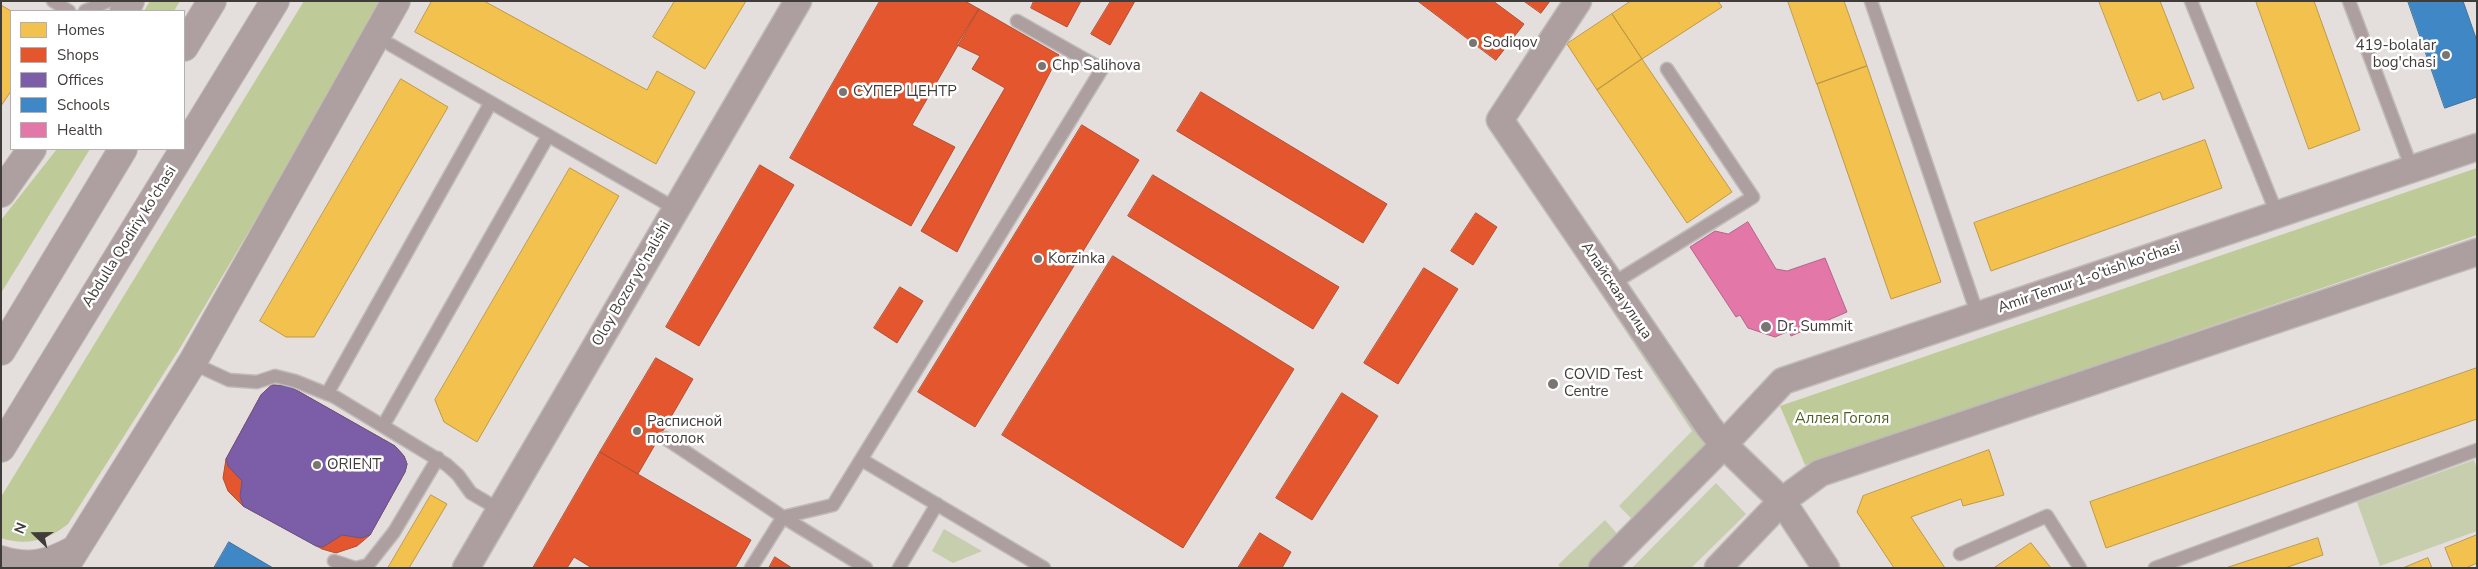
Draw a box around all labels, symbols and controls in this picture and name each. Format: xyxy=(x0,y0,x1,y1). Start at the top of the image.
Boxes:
legend xyxy=(10,10,185,150)
text: Homes xyxy=(57,20,105,40)
place label: Sodiqov xyxy=(1483,34,1537,52)
marker: Sodiqov xyxy=(1467,37,1479,49)
place label: 419-bolalar bog'chasi xyxy=(2355,37,2436,72)
text: Shops xyxy=(57,45,99,65)
marker: 419-bolalar bog'chasi xyxy=(2440,49,2452,61)
place label: Chp Salihova xyxy=(1052,57,1141,75)
marker: Chp Salihova xyxy=(1036,60,1048,72)
text: Offices xyxy=(57,70,104,90)
place label: СУПЕР ЦЕНТР xyxy=(853,83,957,101)
marker: СУПЕР ЦЕНТР xyxy=(837,86,849,98)
text: Schools xyxy=(57,95,110,115)
text: Health xyxy=(57,120,102,140)
street label: Abdulla Qodiriy ko'chasi xyxy=(79,163,181,311)
street label: Oloy Bozor yo'nalishi xyxy=(589,218,675,350)
street label: Amir Temur 1-o'tish ko'chasi xyxy=(1996,238,2182,318)
street label: Алайская улица xyxy=(1577,239,1655,343)
place label: Korzinka xyxy=(1048,250,1105,268)
marker: Korzinka xyxy=(1032,253,1044,265)
place label: Dr. Summit xyxy=(1777,318,1853,336)
marker: Dr. Summit xyxy=(1759,320,1773,334)
place label: COVID Test Centre xyxy=(1564,366,1642,401)
marker: COVID Test Centre xyxy=(1546,377,1560,391)
park label: Аллея Гоголя xyxy=(1795,410,1889,428)
place label: Расписной потолок xyxy=(647,413,722,448)
marker: Расписной потолок xyxy=(631,425,643,437)
place label: ORIENT xyxy=(327,456,381,474)
marker: ORIENT xyxy=(311,459,323,471)
north arrow xyxy=(10,509,60,559)
text: N xyxy=(10,520,31,537)

